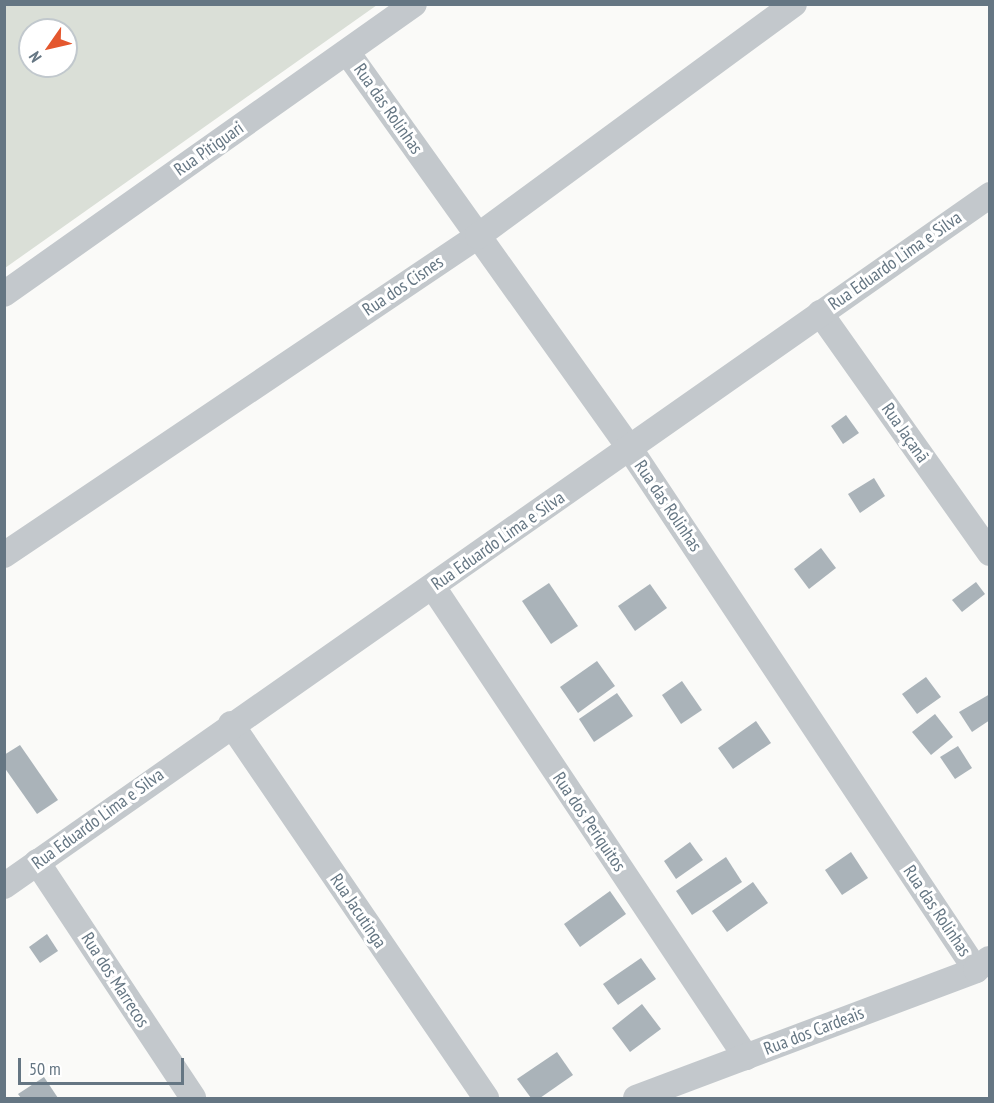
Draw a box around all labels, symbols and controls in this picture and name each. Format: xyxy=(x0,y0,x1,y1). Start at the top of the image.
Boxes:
north arrow xyxy=(18,18,78,78)
text: N xyxy=(24,48,45,66)
street label: Rua das Rolinhas xyxy=(349,60,427,158)
street label: Rua Pitiguari xyxy=(170,117,248,181)
street label: Rua Eduardo Lima e Silva xyxy=(824,207,966,315)
street label: Rua dos Cisnes xyxy=(359,251,447,321)
street label: Rua Jaçanã xyxy=(877,399,933,467)
street label: Rua das Rolinhas xyxy=(630,456,706,556)
street label: Rua Eduardo Lima e Silva xyxy=(427,487,569,595)
street label: Rua Eduardo Lima e Silva xyxy=(28,764,168,874)
street label: Rua dos Periquitos xyxy=(548,768,630,876)
street label: Rua das Rolinhas xyxy=(899,861,975,961)
street label: Rua Jacutinga xyxy=(325,870,391,952)
street label: Rua dos Marrecos xyxy=(76,929,154,1031)
street label: Rua dos Cardeais xyxy=(761,1002,867,1060)
scale bar xyxy=(21,1046,188,1084)
text: 50 m xyxy=(29,1057,61,1080)

